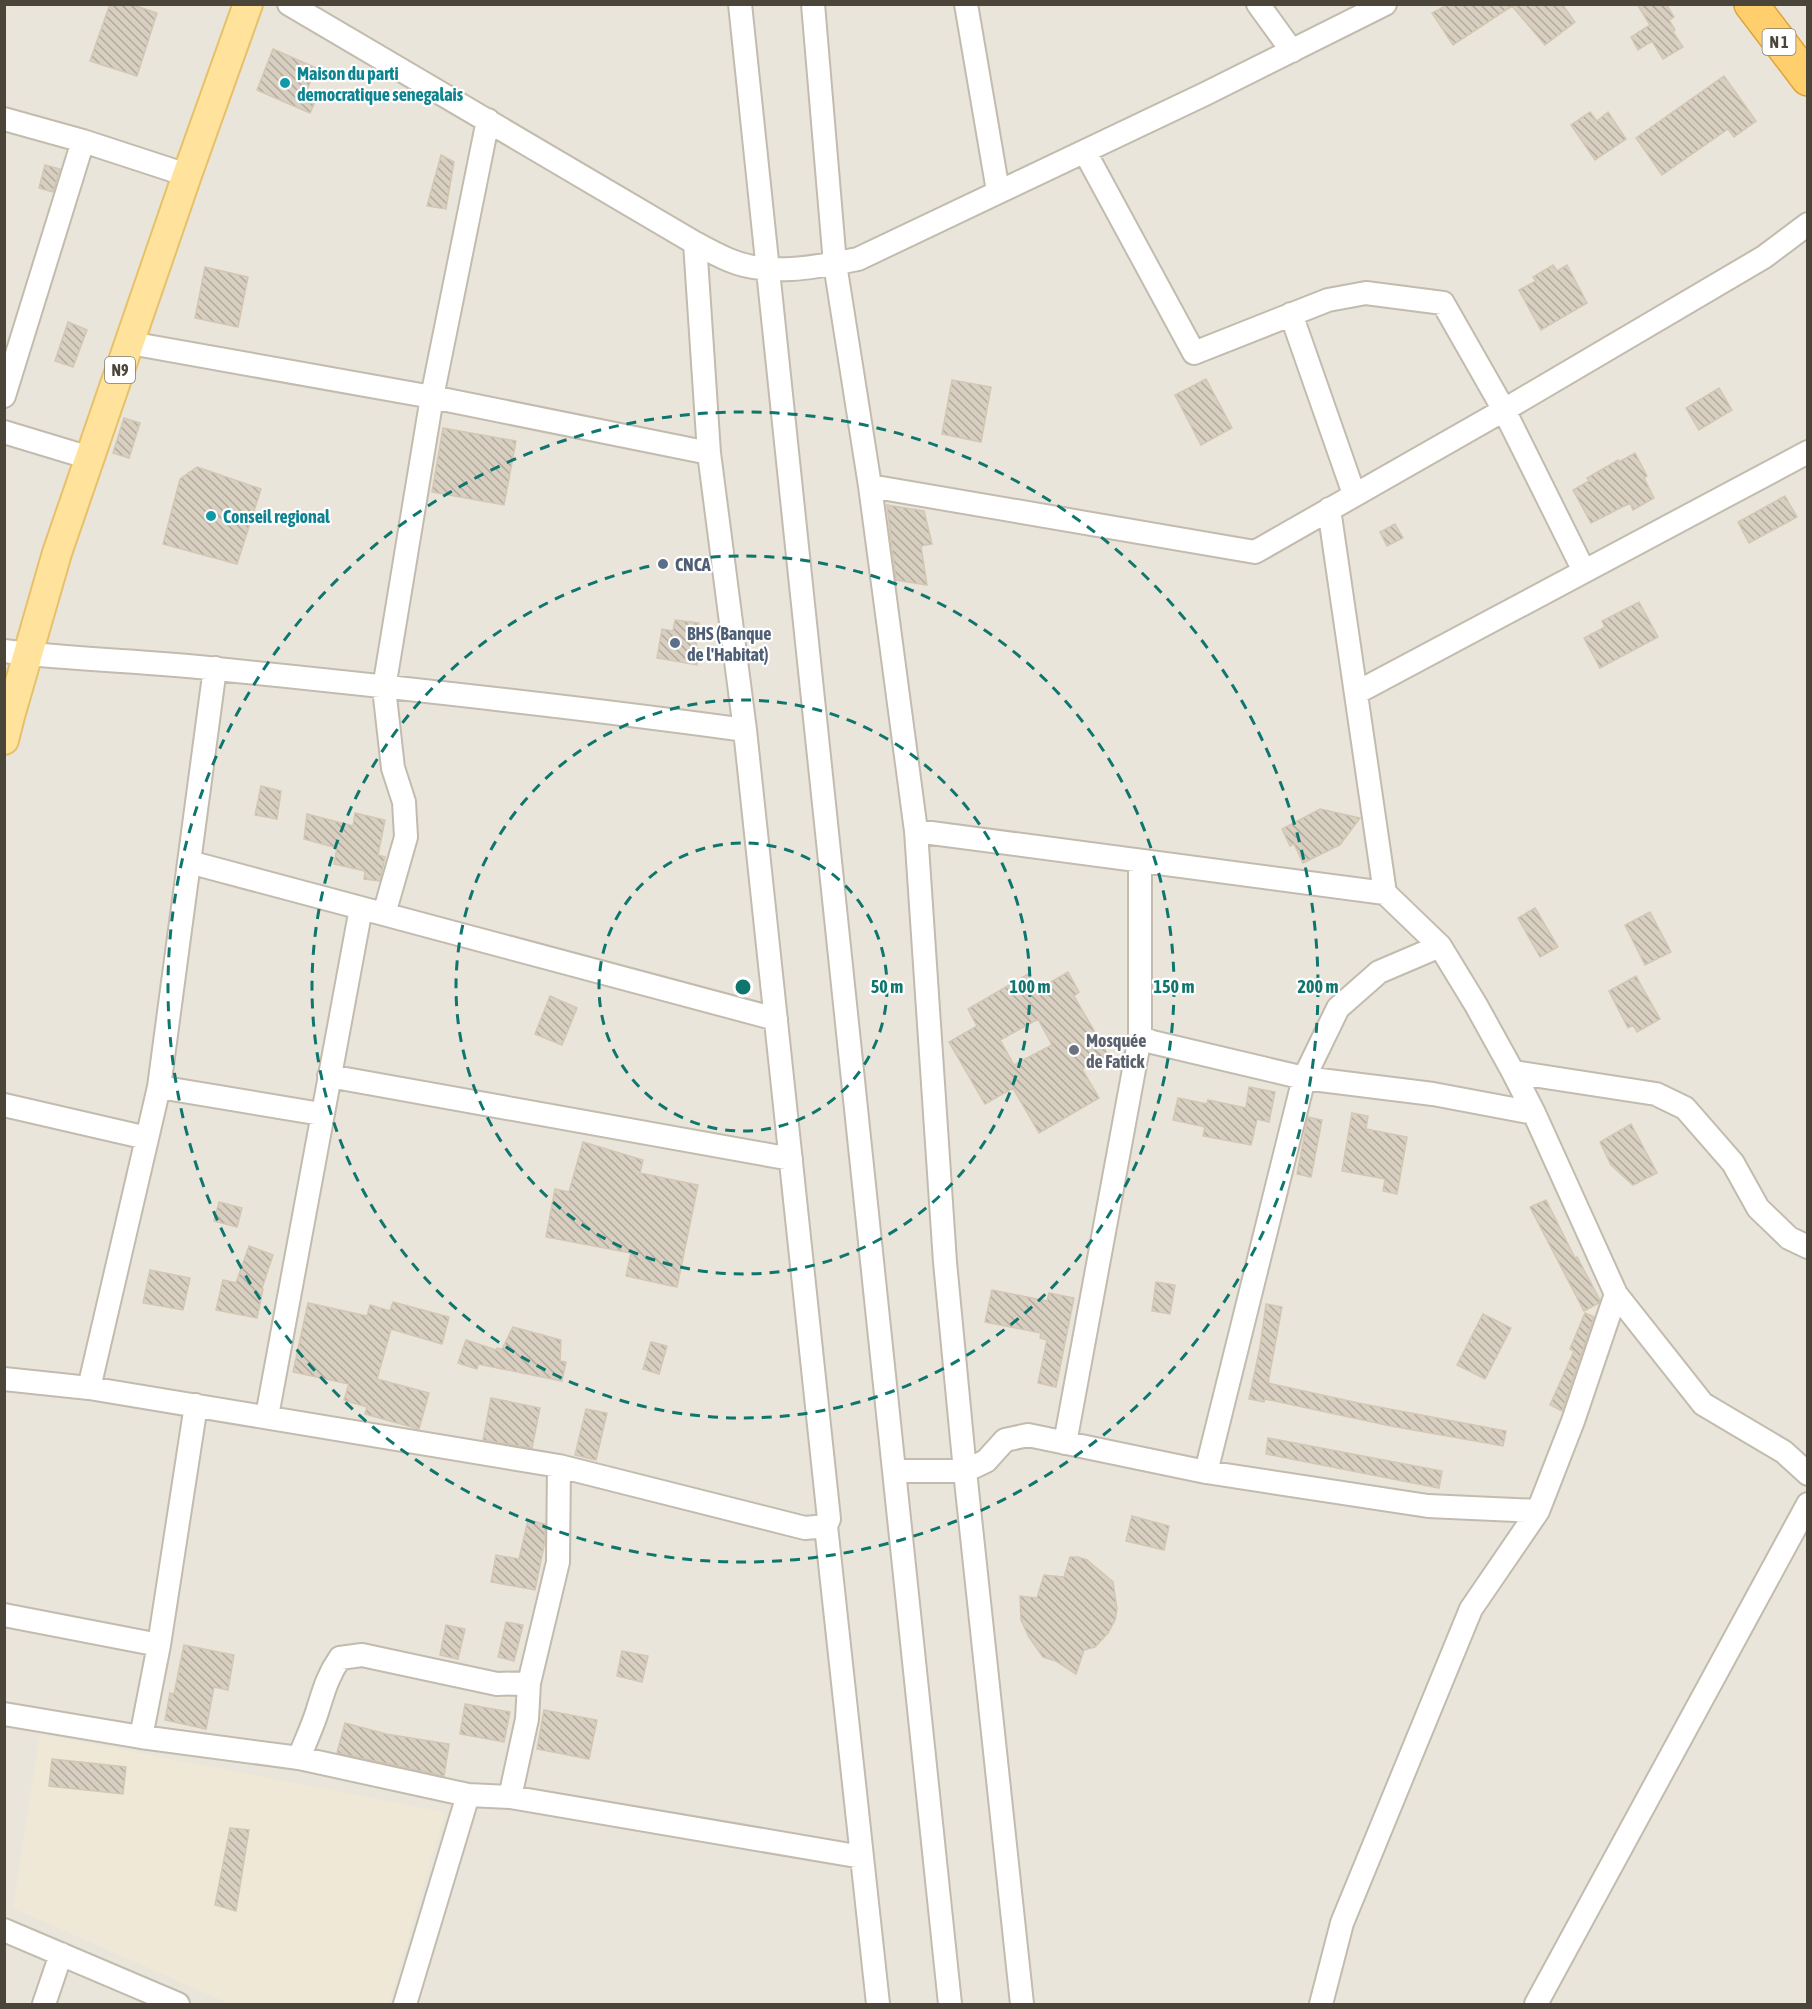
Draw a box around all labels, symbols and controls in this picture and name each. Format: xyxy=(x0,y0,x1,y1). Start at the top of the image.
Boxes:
road number: N 1 xyxy=(1762,29,1796,55)
place label: Maison du parti democratique senegalais xyxy=(297,63,464,105)
marker: Maison du parti democratique senegalais xyxy=(278,76,292,90)
road number: N9 xyxy=(105,357,135,383)
place label: Conseil regional xyxy=(223,506,330,527)
marker: Conseil regional xyxy=(204,509,218,523)
place label: CNCA xyxy=(675,554,711,575)
marker: CNCA xyxy=(656,557,670,571)
place label: BHS (Banque de l'Habitat) xyxy=(687,623,771,665)
marker: BHS (Banque de l'Habitat) xyxy=(668,636,682,650)
text: 50 m xyxy=(871,976,903,997)
text: 100 m xyxy=(1010,976,1050,997)
text: 150 m xyxy=(1154,976,1194,997)
text: 200 m xyxy=(1298,976,1338,997)
centre of rings xyxy=(733,977,753,997)
place label: Mosquée de Fatick xyxy=(1086,1030,1146,1072)
marker: Mosquée de Fatick xyxy=(1067,1043,1081,1057)

